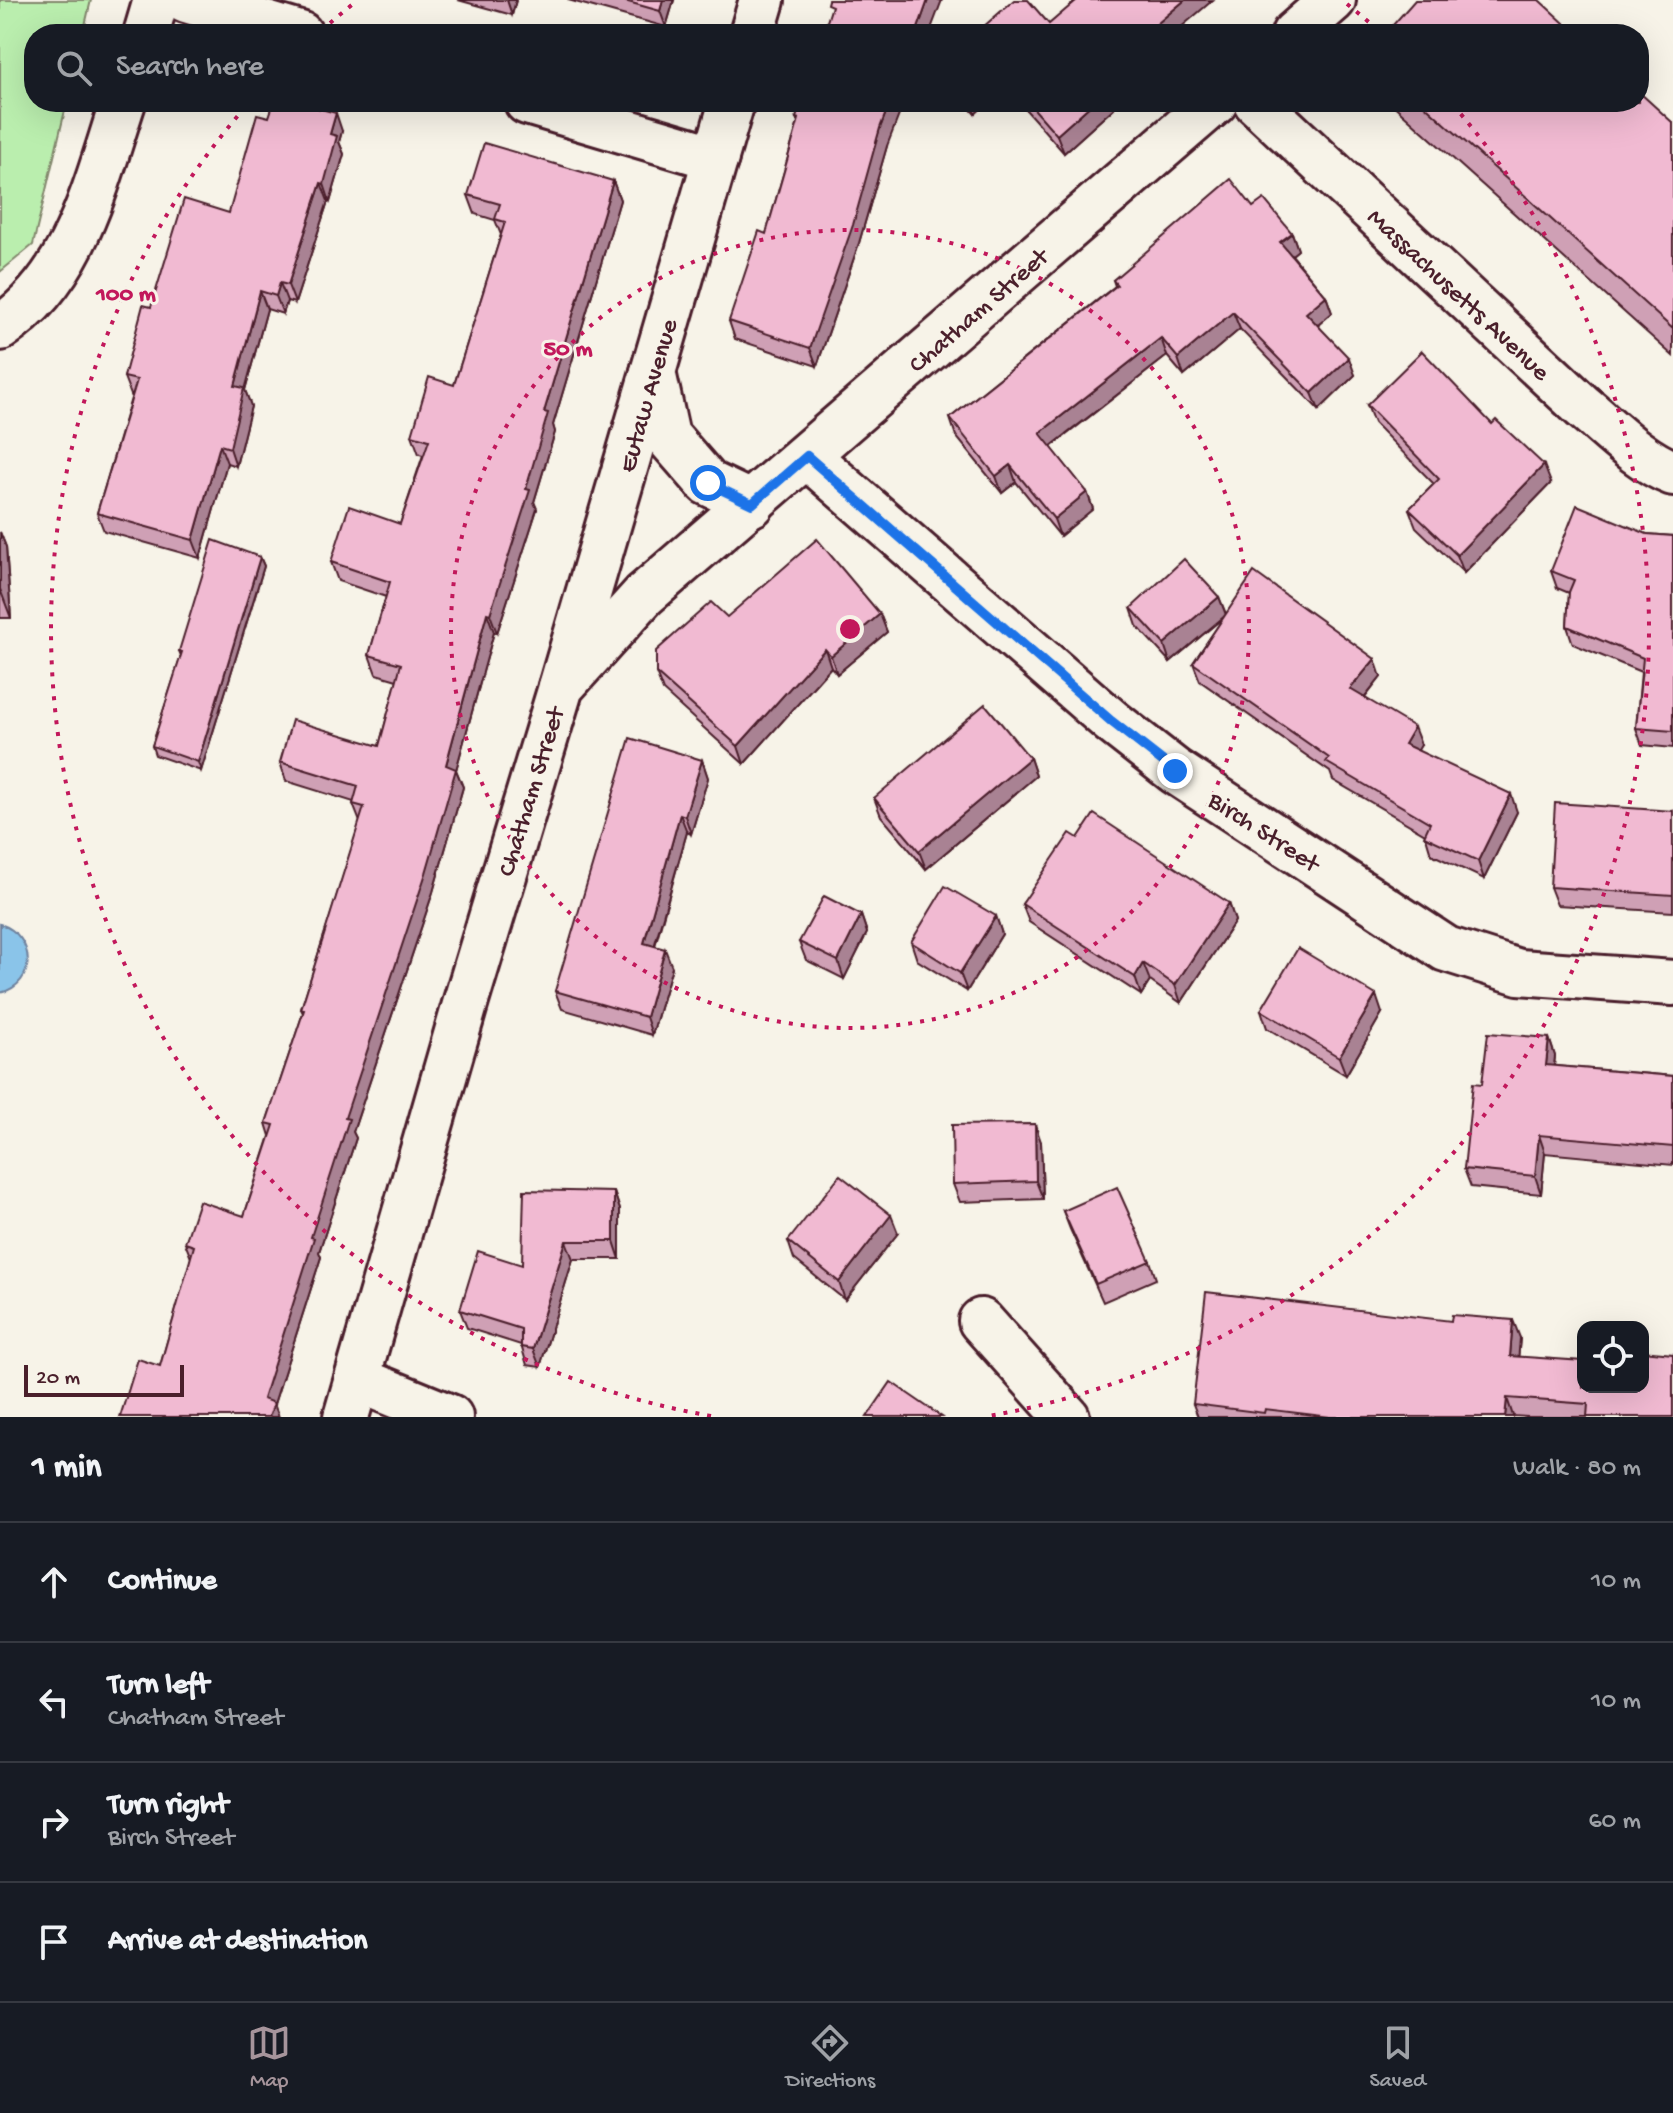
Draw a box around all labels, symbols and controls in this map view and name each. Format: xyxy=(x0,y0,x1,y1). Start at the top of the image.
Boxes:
search box xyxy=(24,24,1649,112)
icon: search xyxy=(52,46,96,90)
text: Search here xyxy=(116,51,264,86)
street label: Massachusetts Avenue xyxy=(1359,203,1555,390)
street label: Chatham Street xyxy=(904,242,1058,382)
text: 100 m xyxy=(95,281,156,310)
street label: Eutaw Avenue xyxy=(614,316,687,476)
text: 50 m xyxy=(544,336,592,365)
route start xyxy=(690,465,726,501)
centre of rings xyxy=(836,615,864,643)
street label: Chatham Street xyxy=(493,702,574,881)
route end xyxy=(1157,753,1193,789)
street label: Birch Street xyxy=(1200,786,1326,882)
map controls xyxy=(1577,1321,1649,1393)
button: locate xyxy=(1577,1321,1649,1393)
scale bar xyxy=(24,1361,184,1397)
text: 20 m xyxy=(36,1366,80,1392)
text: 1 min xyxy=(32,1449,101,1489)
text: Walk · 80 m xyxy=(1513,1454,1641,1485)
icon: ahead xyxy=(32,1560,76,1604)
text: Continue xyxy=(108,1565,217,1600)
text: 10 m xyxy=(1591,1567,1641,1598)
text: Turn left xyxy=(108,1669,209,1704)
icon: left xyxy=(32,1680,76,1724)
text: 10 m xyxy=(1591,1687,1641,1718)
text: Chatham Street xyxy=(108,1704,283,1735)
text: Turn right xyxy=(108,1789,228,1824)
icon: right xyxy=(32,1800,76,1844)
text: 60 m xyxy=(1588,1807,1641,1838)
text: Birch Street xyxy=(108,1824,234,1855)
icon: arrive xyxy=(32,1920,76,1964)
text: Arrive at destination xyxy=(108,1925,368,1960)
tab: Map xyxy=(247,2021,291,2095)
tab: Directions xyxy=(786,2021,875,2095)
tab: Saved xyxy=(1369,2021,1426,2095)

